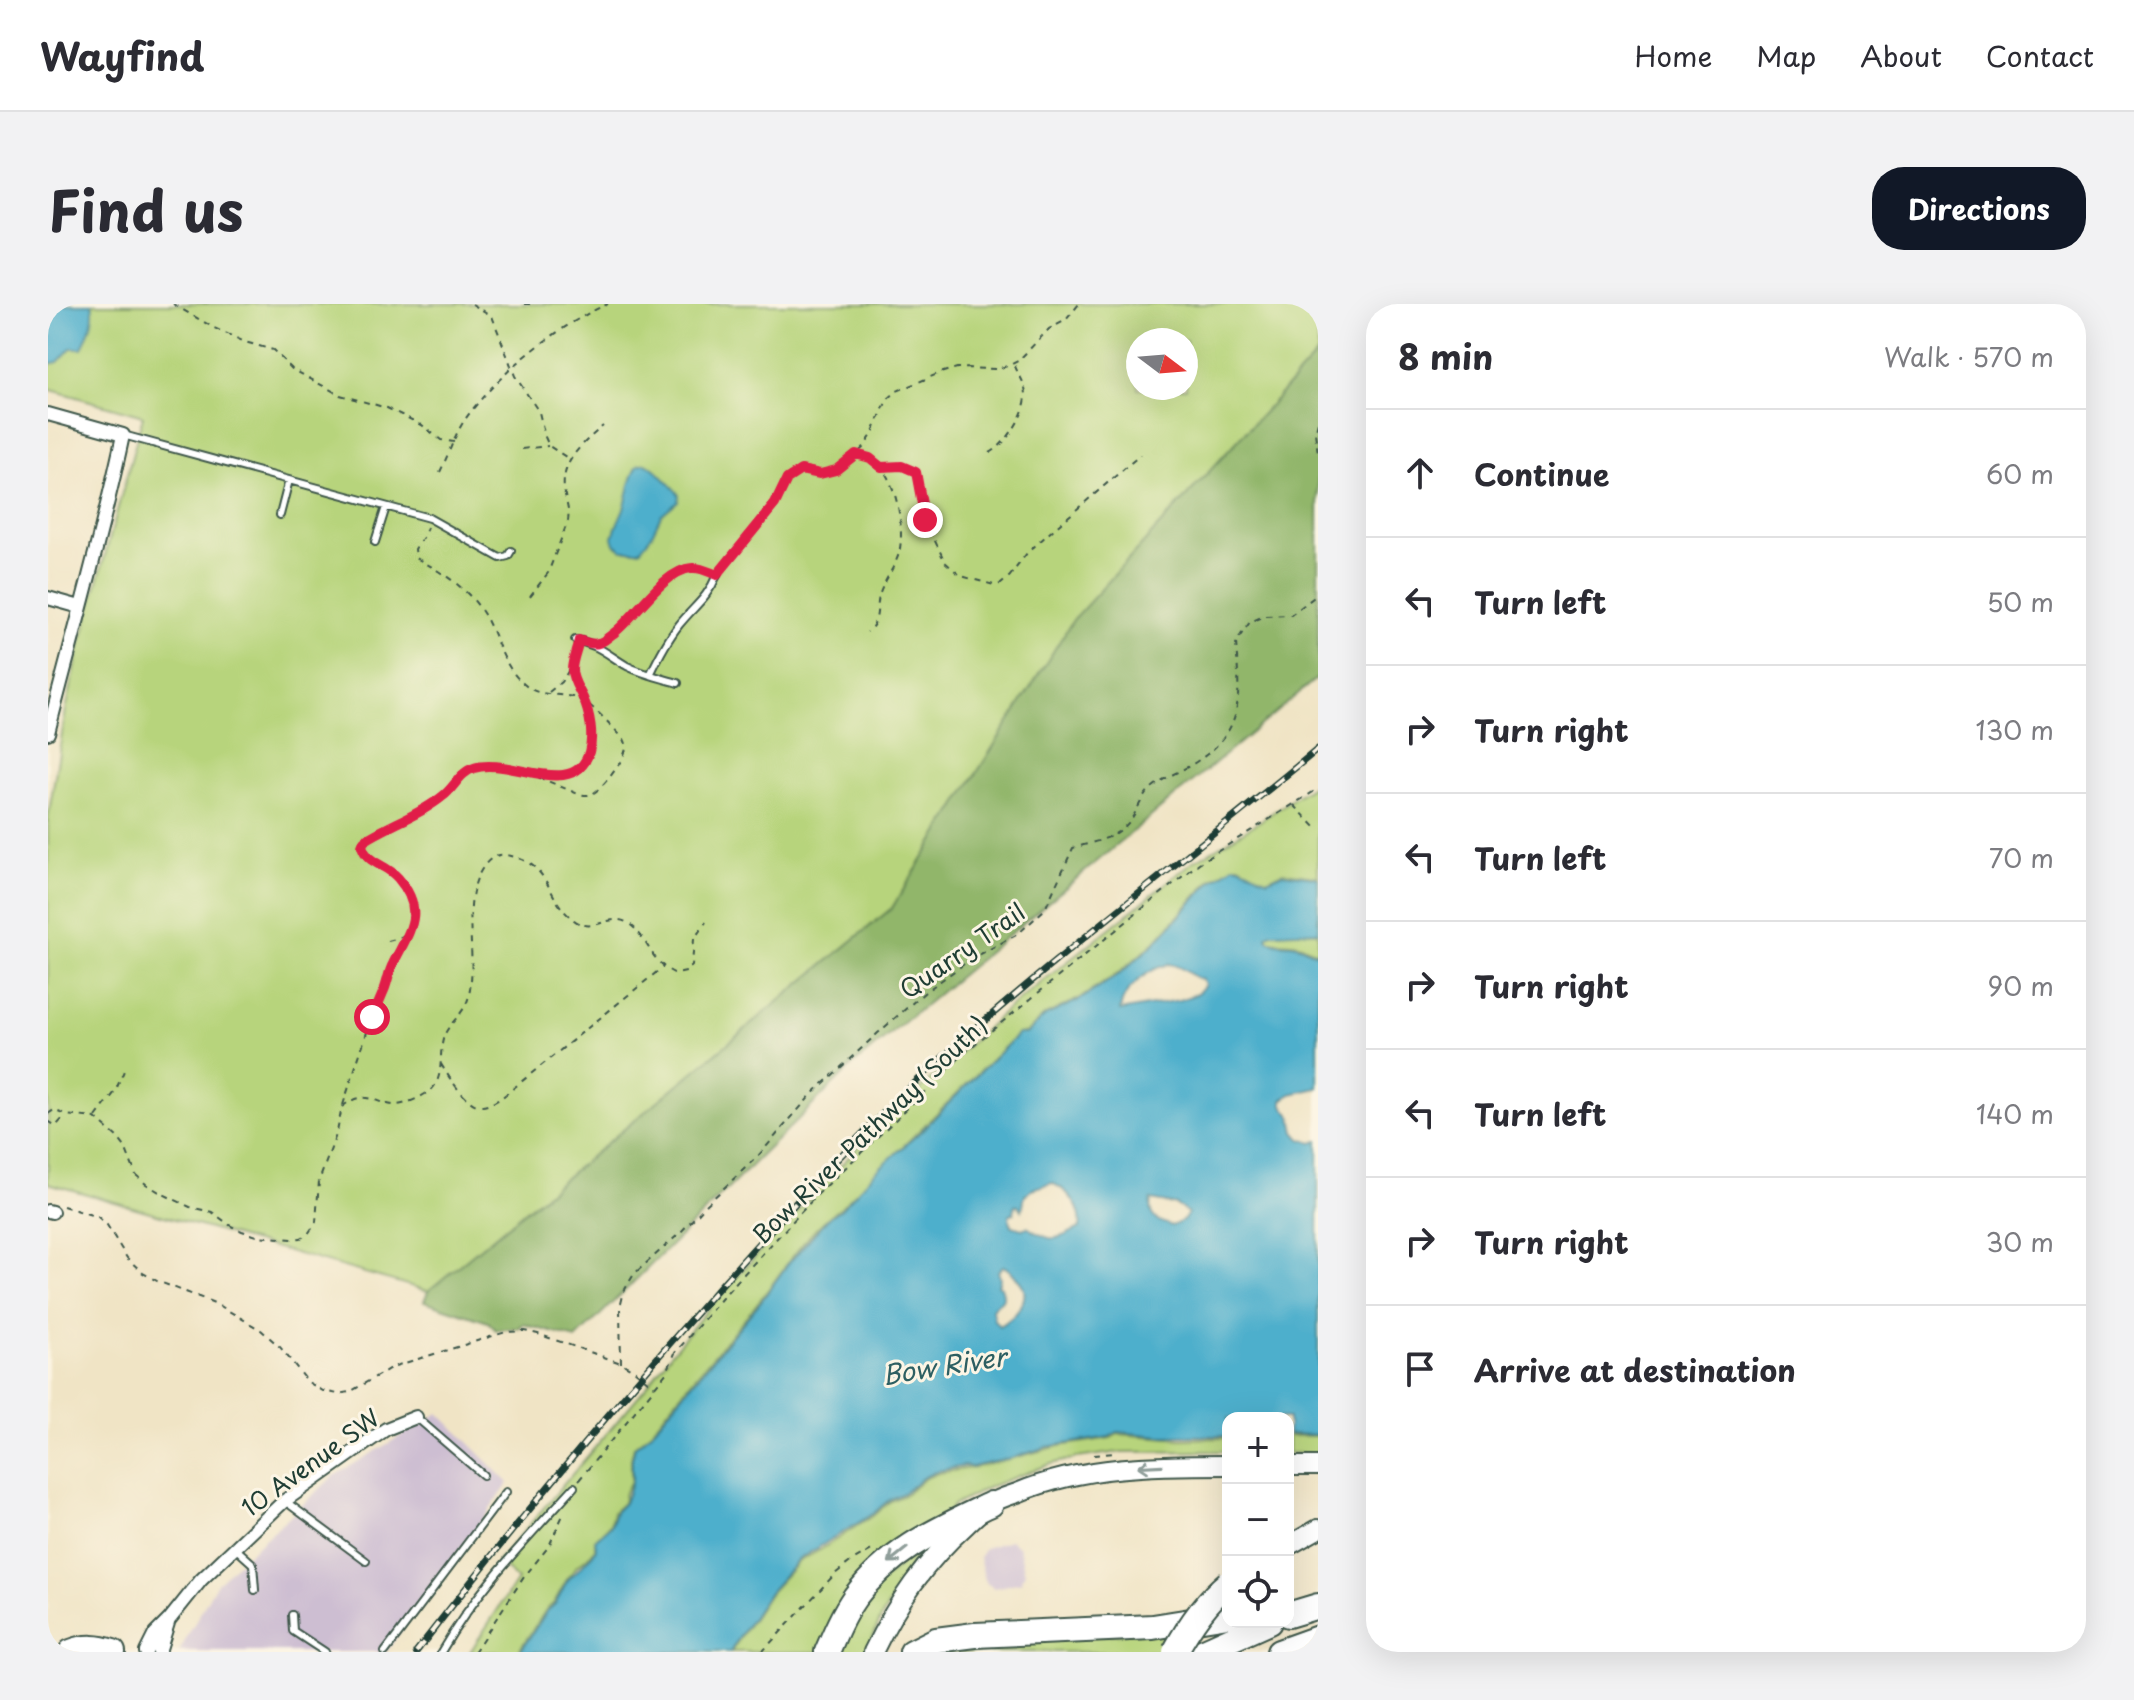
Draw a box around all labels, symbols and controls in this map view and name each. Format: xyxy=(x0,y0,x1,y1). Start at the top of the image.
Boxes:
text: Wayfind xyxy=(40,27,204,84)
text: Home xyxy=(1634,34,1712,77)
text: Map xyxy=(1756,34,1816,77)
text: About xyxy=(1860,34,1942,77)
text: Contact xyxy=(1986,34,2094,77)
text: Find us xyxy=(48,166,244,251)
button: Directions xyxy=(1872,167,2086,250)
north arrow xyxy=(1126,328,1198,400)
text: 8 min xyxy=(1398,330,1493,382)
text: Walk · 570 m xyxy=(1884,337,2054,376)
icon: ahead xyxy=(1398,451,1442,495)
text: Continue xyxy=(1474,451,1609,496)
text: 60 m xyxy=(1986,454,2054,493)
route end xyxy=(907,502,943,538)
icon: left xyxy=(1398,579,1442,623)
text: Turn left xyxy=(1474,579,1606,624)
text: 50 m xyxy=(1987,582,2054,621)
icon: right xyxy=(1398,707,1442,751)
text: Turn right xyxy=(1474,707,1629,752)
text: 130 m xyxy=(1975,710,2054,749)
icon: left xyxy=(1398,835,1442,879)
text: Turn left xyxy=(1474,835,1606,880)
text: 70 m xyxy=(1989,838,2054,877)
street label: Quarry Trail xyxy=(892,893,1032,1007)
icon: right xyxy=(1398,963,1442,1007)
text: Turn right xyxy=(1474,963,1629,1008)
text: 90 m xyxy=(1987,966,2054,1005)
route start xyxy=(354,999,390,1035)
street label: Bow River Pathway (South) xyxy=(744,1007,994,1251)
icon: left xyxy=(1398,1091,1442,1135)
text: Turn left xyxy=(1474,1091,1606,1136)
text: 140 m xyxy=(1976,1094,2054,1133)
icon: right xyxy=(1398,1219,1442,1263)
text: Turn right xyxy=(1474,1219,1629,1264)
text: 30 m xyxy=(1986,1222,2054,1261)
water label: Bow River xyxy=(879,1335,1012,1394)
icon: arrive xyxy=(1398,1347,1442,1391)
text: Arrive at destination xyxy=(1474,1347,1796,1392)
street label: 10 Avenue SW xyxy=(233,1399,387,1525)
map controls xyxy=(1222,1412,1294,1628)
button: + xyxy=(1222,1412,1294,1484)
one-way arrow xyxy=(1137,1459,1164,1474)
button: − xyxy=(1222,1484,1294,1556)
one-way arrow xyxy=(888,1546,909,1563)
button: locate xyxy=(1222,1556,1294,1628)

